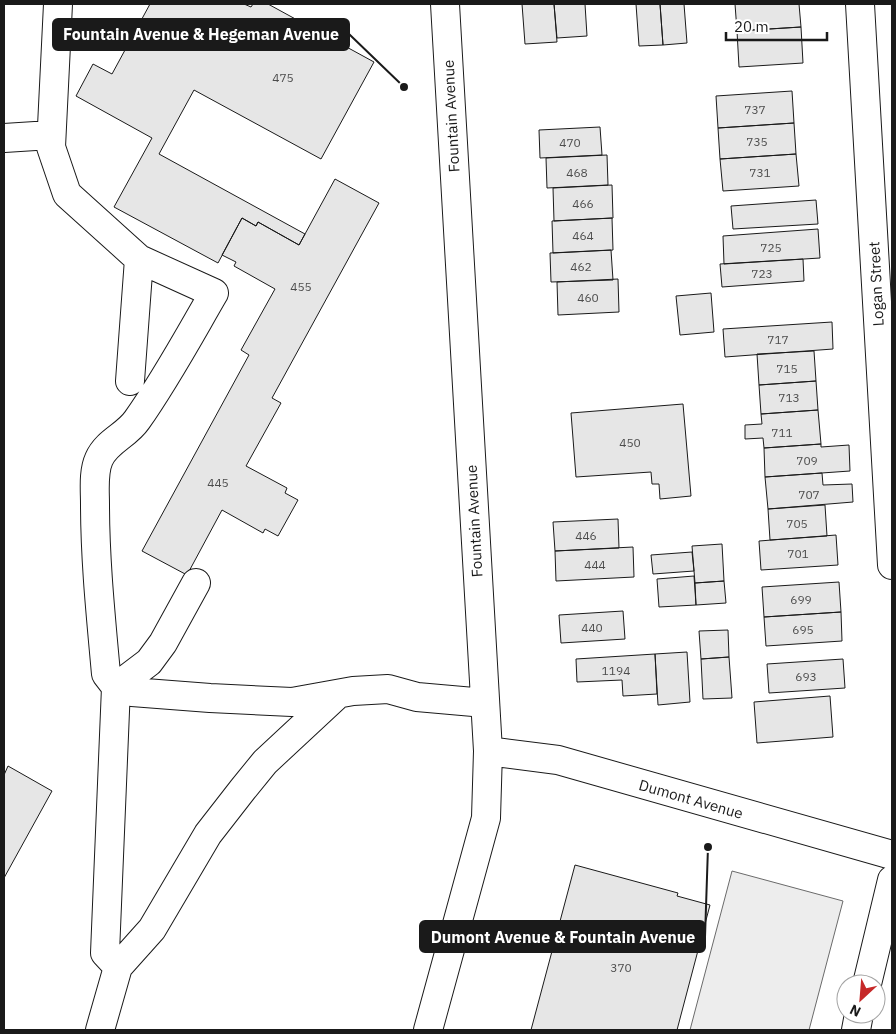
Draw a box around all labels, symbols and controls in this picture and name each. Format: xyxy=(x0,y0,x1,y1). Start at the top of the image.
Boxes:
scale bar xyxy=(726,10,827,42)
text: 20 m xyxy=(734,17,769,36)
callout: Fountain Avenue & Hegeman Avenue xyxy=(53,19,349,50)
text: Fountain Avenue & Hegeman Avenue xyxy=(63,24,339,44)
street label: Fountain Avenue xyxy=(439,59,463,173)
house number: 475 xyxy=(272,70,294,85)
house number: 737 xyxy=(744,102,766,117)
house number: 735 xyxy=(746,134,768,149)
house number: 470 xyxy=(559,135,581,150)
house number: 468 xyxy=(566,165,588,180)
house number: 731 xyxy=(749,165,771,180)
house number: 466 xyxy=(572,196,594,211)
house number: 464 xyxy=(572,228,594,243)
house number: 725 xyxy=(760,240,782,255)
street label: Logan Street xyxy=(864,241,888,327)
house number: 462 xyxy=(570,259,592,274)
house number: 723 xyxy=(751,266,773,281)
house number: 455 xyxy=(290,279,312,294)
house number: 460 xyxy=(577,290,599,305)
house number: 717 xyxy=(767,332,789,347)
house number: 715 xyxy=(776,361,798,376)
house number: 713 xyxy=(778,390,800,405)
house number: 711 xyxy=(771,425,793,440)
house number: 450 xyxy=(619,435,641,450)
house number: 709 xyxy=(796,453,818,468)
street label: Fountain Avenue xyxy=(462,464,486,578)
house number: 445 xyxy=(207,475,229,490)
house number: 707 xyxy=(798,487,820,502)
house number: 705 xyxy=(786,516,808,531)
house number: 446 xyxy=(575,528,597,543)
house number: 701 xyxy=(787,546,809,561)
house number: 444 xyxy=(584,557,606,572)
house number: 699 xyxy=(790,592,812,607)
house number: 440 xyxy=(581,620,603,635)
house number: 695 xyxy=(792,622,814,637)
house number: 1194 xyxy=(602,663,630,678)
house number: 693 xyxy=(795,669,817,684)
street label: Dumont Avenue xyxy=(637,775,745,823)
callout: Dumont Avenue & Fountain Avenue xyxy=(420,921,705,952)
text: Dumont Avenue & Fountain Avenue xyxy=(431,927,695,947)
house number: 370 xyxy=(610,960,632,975)
north arrow xyxy=(836,974,886,1024)
text: N xyxy=(847,1000,864,1021)

